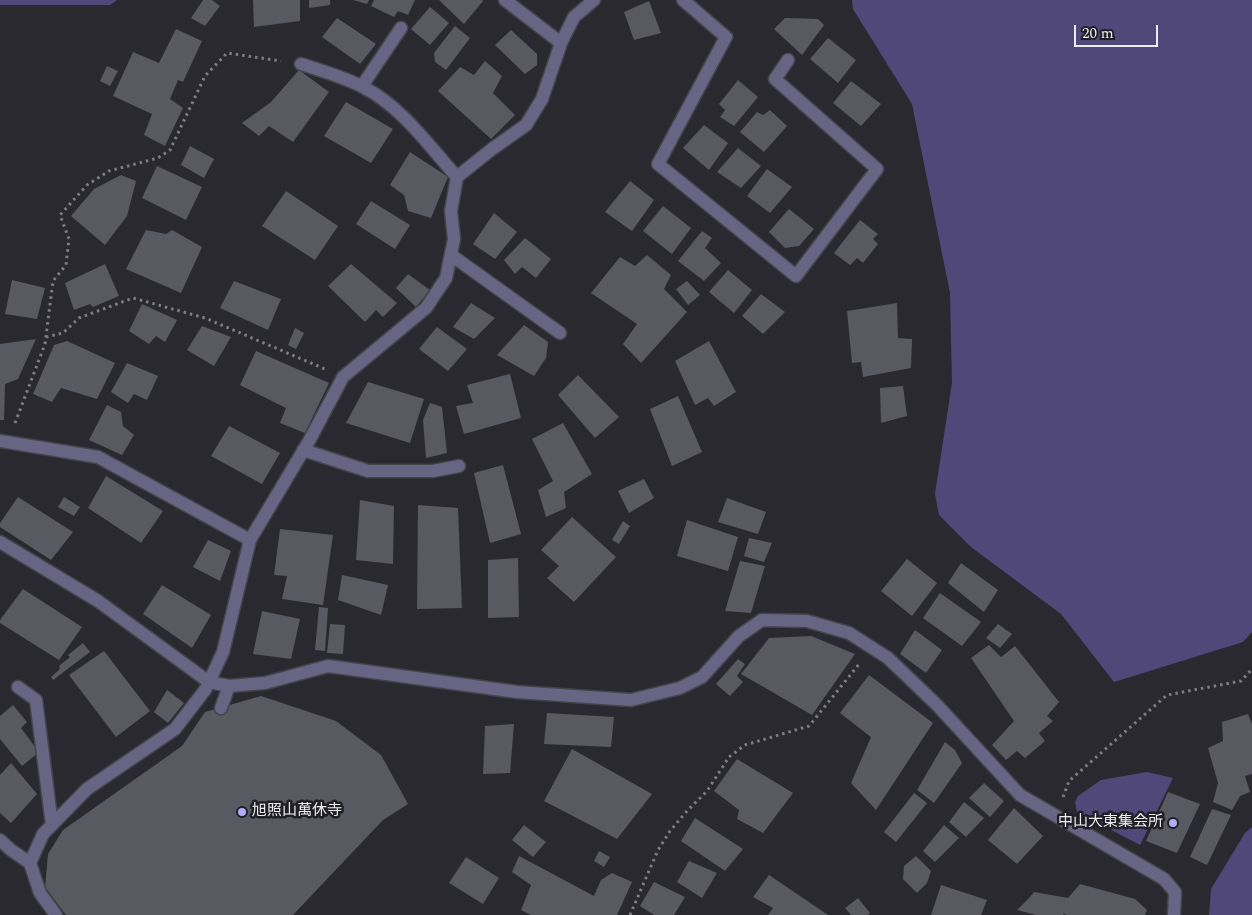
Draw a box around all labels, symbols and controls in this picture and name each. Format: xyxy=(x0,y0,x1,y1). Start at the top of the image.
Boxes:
scale bar xyxy=(1077,15,1161,47)
text: 20 m xyxy=(1082,22,1114,45)
place label: 旭照山萬休寺 xyxy=(252,803,342,821)
marker: 旭照山萬休寺 xyxy=(236,806,248,818)
place label: 中山大東集会所 xyxy=(1058,814,1163,832)
marker: 中山大東集会所 xyxy=(1167,817,1179,829)

